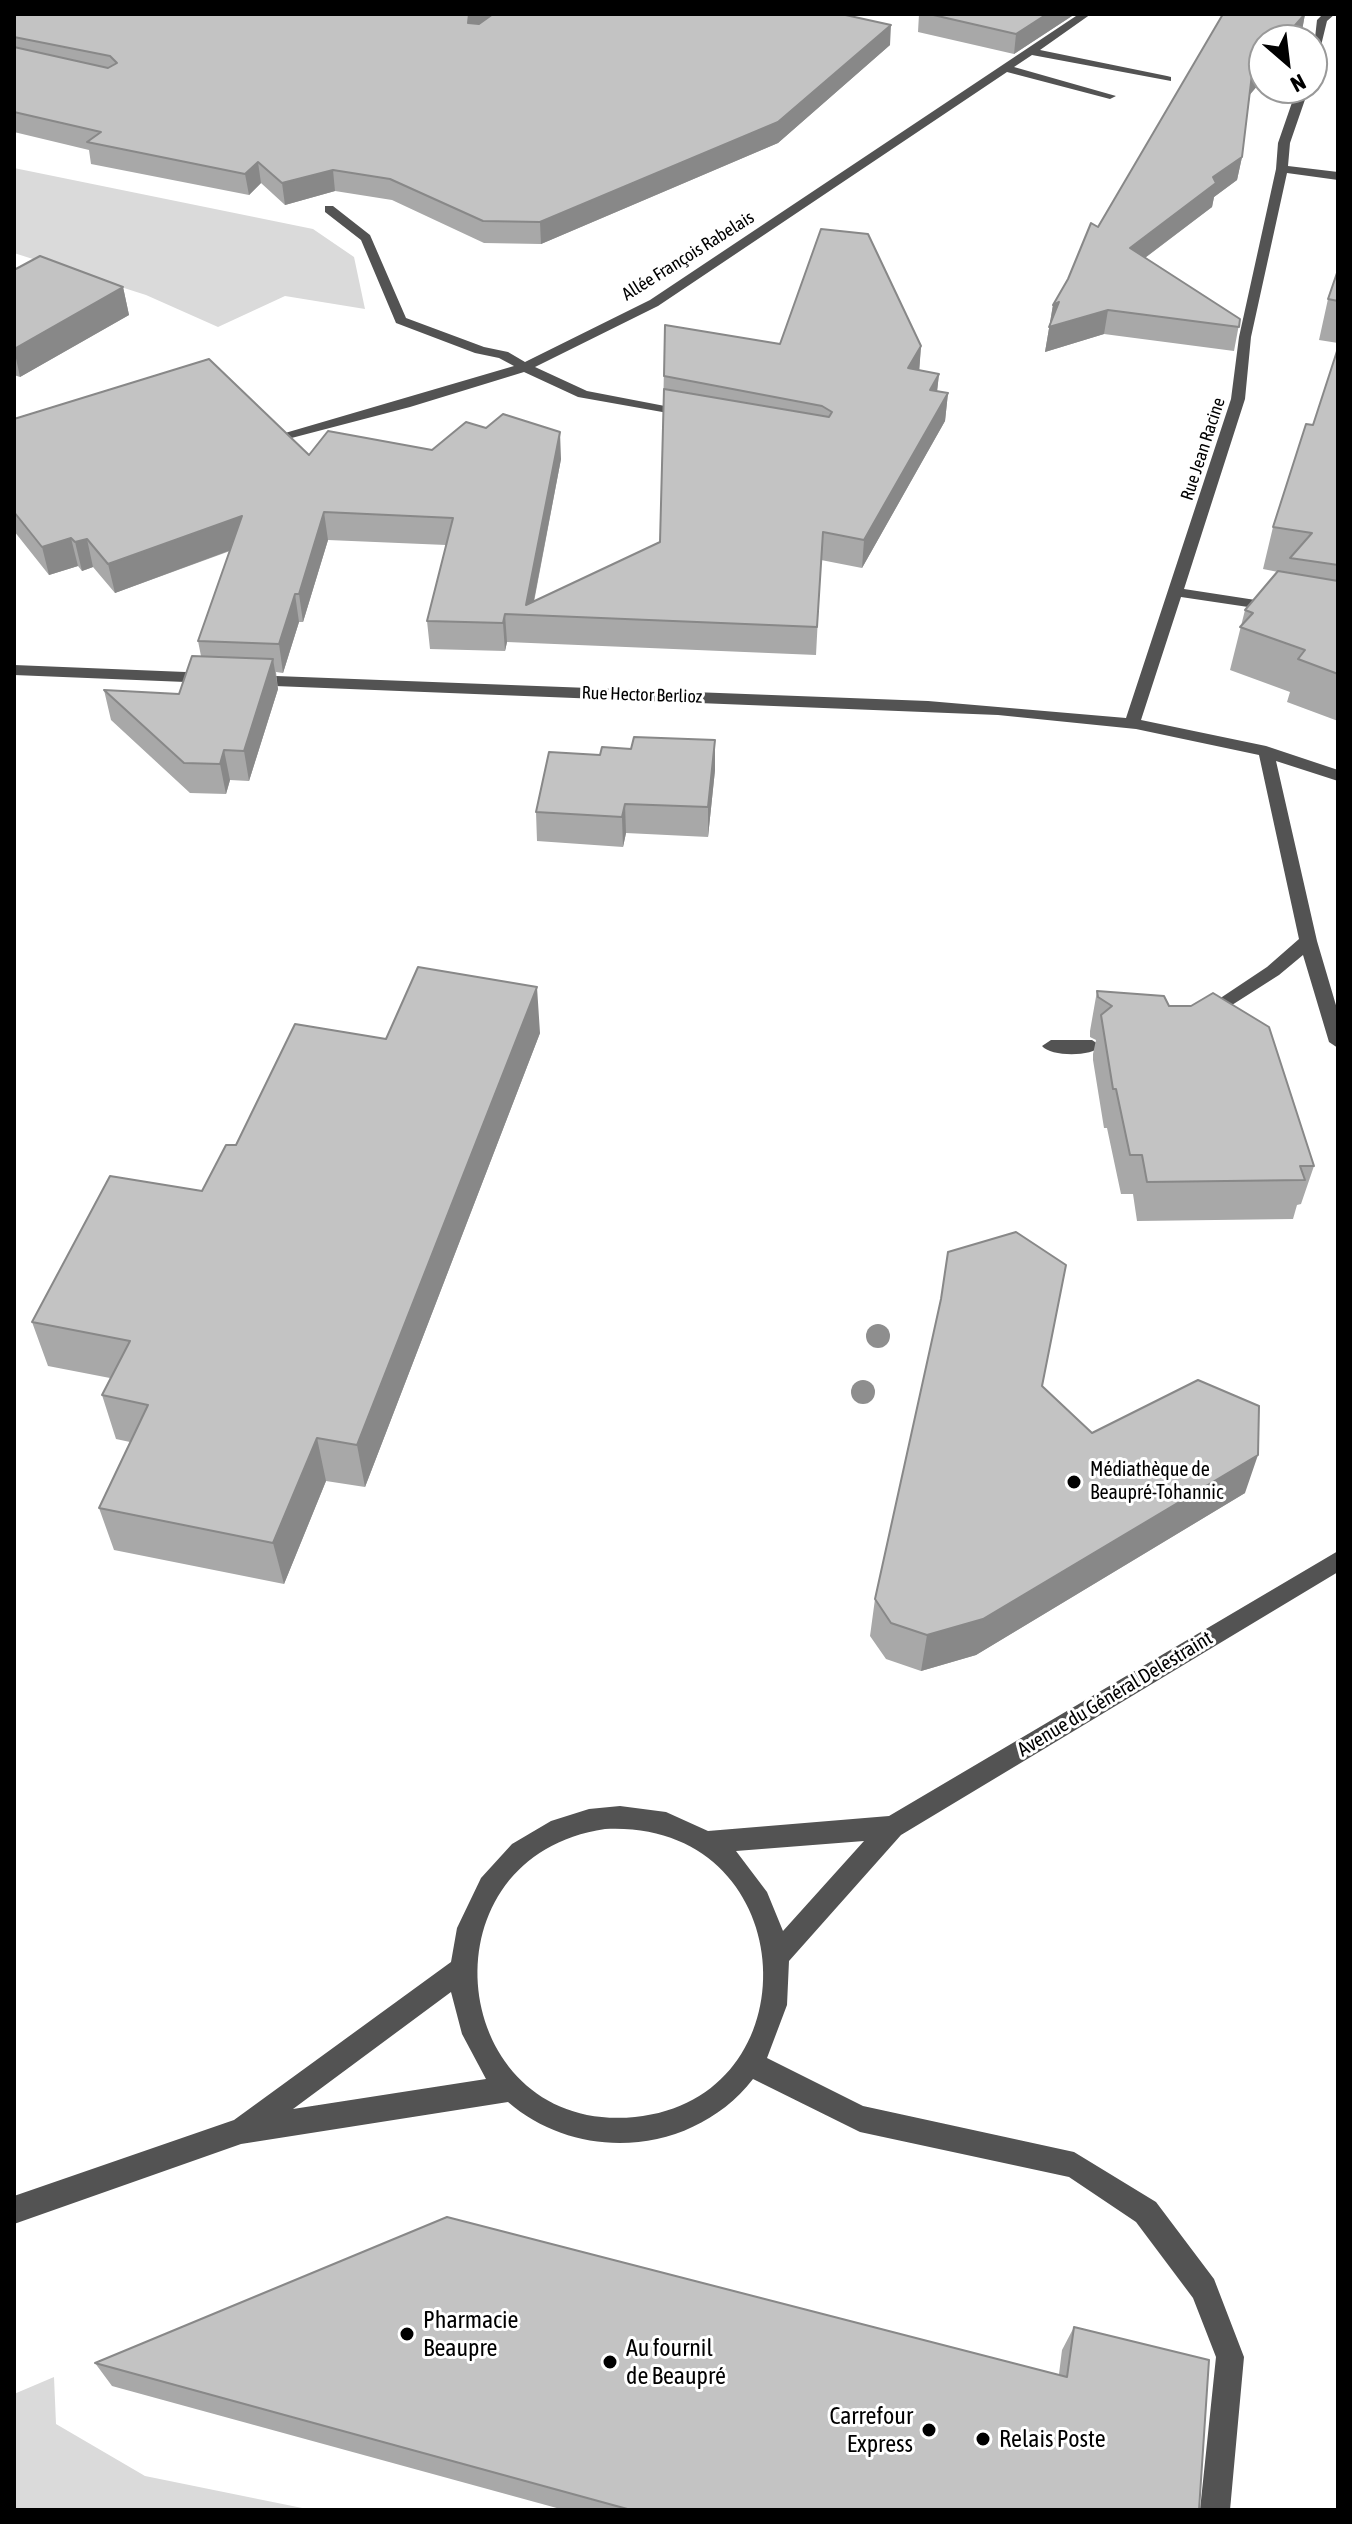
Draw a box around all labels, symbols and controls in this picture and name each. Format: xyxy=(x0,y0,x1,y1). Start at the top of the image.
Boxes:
north arrow xyxy=(1248,24,1328,104)
text: N xyxy=(1286,69,1310,98)
street label: Allée François Rabelais xyxy=(618,207,758,305)
street label: Rue Jean Racine xyxy=(1176,395,1230,503)
street label: Rue Hector Berlioz xyxy=(581,682,703,708)
place label: Médiathèque de Beaupré-Tohannic xyxy=(1090,1458,1223,1505)
marker: Médiathèque de Beaupré-Tohannic xyxy=(1065,1473,1083,1491)
street label: Avenue du Général Delestraint xyxy=(1013,1626,1217,1762)
place label: Pharmacie Beaupre xyxy=(423,2306,518,2362)
marker: Pharmacie Beaupre xyxy=(398,2325,416,2343)
place label: Au fournil de Beaupré xyxy=(626,2334,726,2390)
marker: Au fournil de Beaupré xyxy=(601,2353,619,2371)
place label: Carrefour Express xyxy=(829,2402,913,2458)
marker: Carrefour Express xyxy=(920,2421,938,2439)
place label: Relais Poste xyxy=(999,2425,1106,2453)
marker: Relais Poste xyxy=(974,2430,992,2448)

